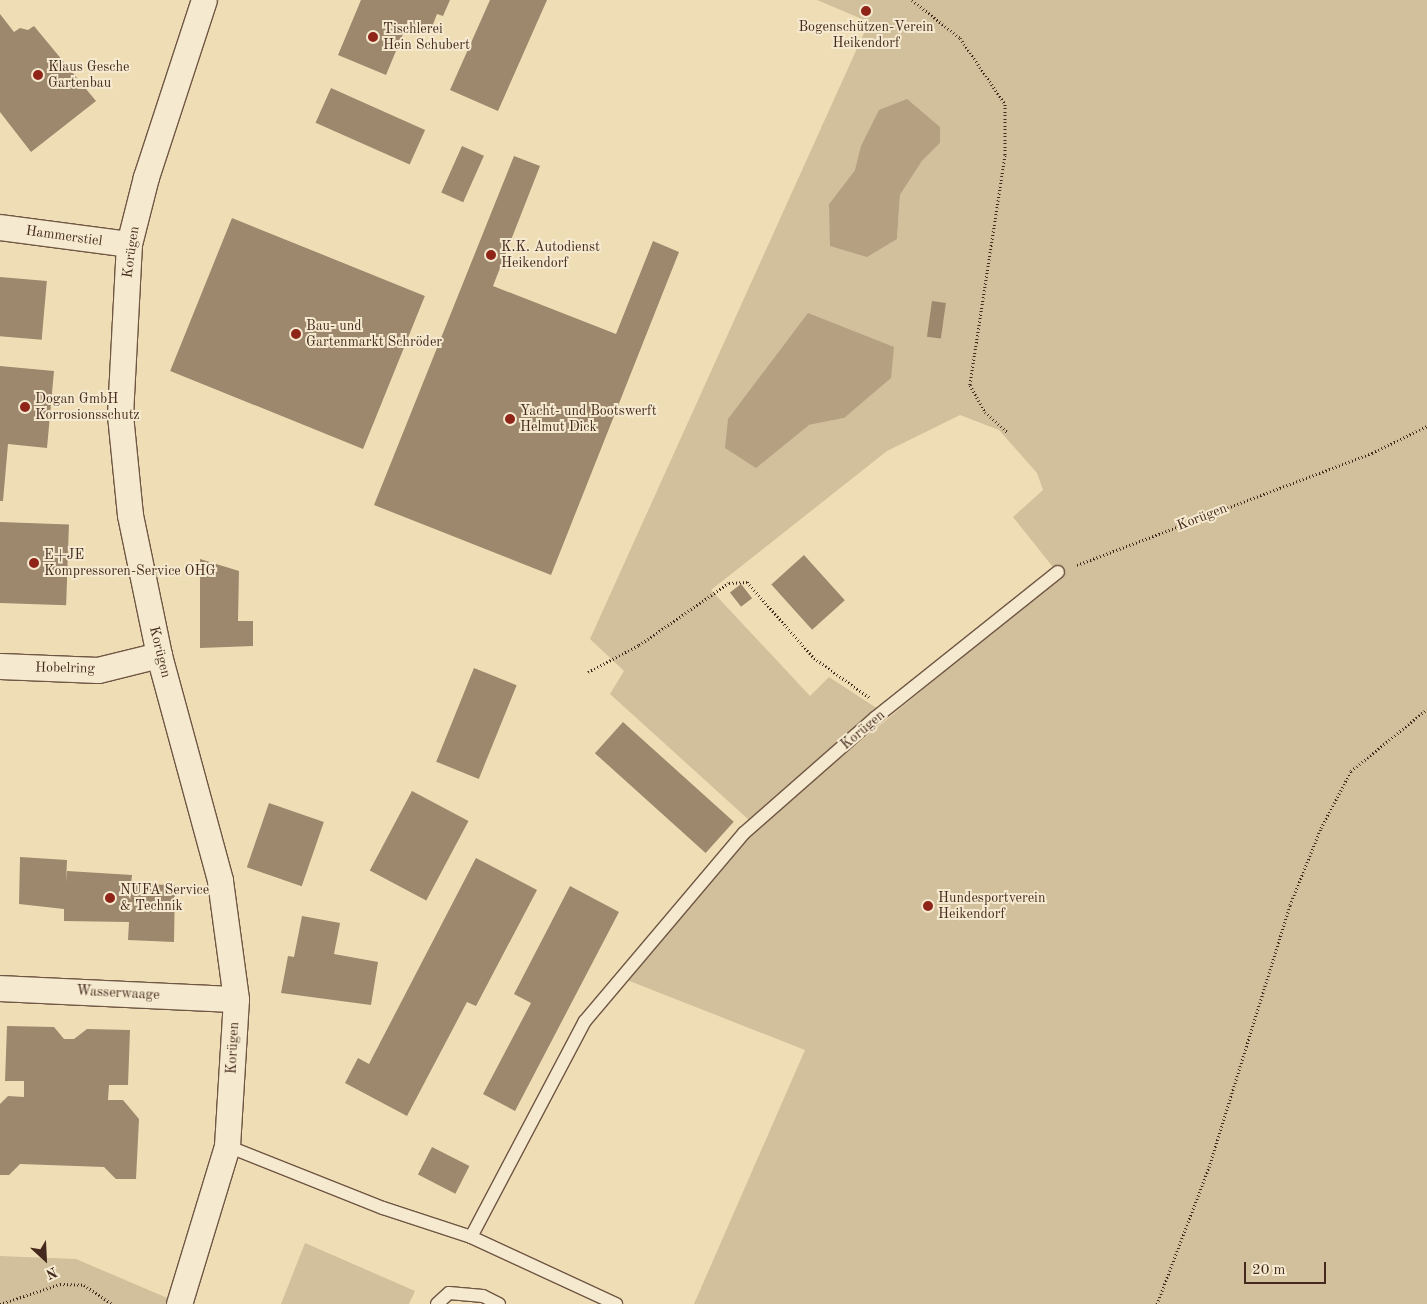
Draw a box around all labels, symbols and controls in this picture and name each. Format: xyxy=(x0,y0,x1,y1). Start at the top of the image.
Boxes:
marker: Bogenschützen-Verein Heikendorf xyxy=(860,5,872,17)
place label: Bogenschützen-Verein Heikendorf xyxy=(798,19,934,52)
place label: Tischlerei Hein Schubert xyxy=(383,21,470,54)
marker: Tischlerei Hein Schubert xyxy=(367,31,379,43)
place label: Klaus Gesche Gartenbau xyxy=(48,59,130,92)
marker: Klaus Gesche Gartenbau xyxy=(32,69,44,81)
street label: Hammerstiel xyxy=(25,222,103,250)
street label: Korügen xyxy=(119,225,143,279)
place label: K.K. Autodienst Heikendorf xyxy=(501,239,600,272)
marker: K.K. Autodienst Heikendorf xyxy=(485,249,497,261)
place label: Bau- und Gartenmarkt Schröder xyxy=(306,318,442,351)
marker: Bau- und Gartenmarkt Schröder xyxy=(290,328,302,340)
place label: Dogan GmbH Korrosionsschutz xyxy=(35,391,140,424)
marker: Dogan GmbH Korrosionsschutz xyxy=(19,401,31,413)
place label: Yacht- und Bootswerft Helmut Dick xyxy=(520,403,657,436)
marker: Yacht- und Bootswerft Helmut Dick xyxy=(504,413,516,425)
street label: Korügen xyxy=(1175,500,1229,534)
place label: E+JE Kompressoren-Service OHG xyxy=(44,547,216,580)
marker: E+JE Kompressoren-Service OHG xyxy=(28,557,40,569)
street label: Korügen xyxy=(146,625,174,679)
street label: Hobelring xyxy=(35,659,95,677)
street label: Korügen xyxy=(838,707,888,753)
place label: NUFA Service & Technik xyxy=(120,882,209,914)
place label: Hundesportverein Heikendorf xyxy=(938,890,1045,922)
marker: NUFA Service & Technik xyxy=(104,892,116,904)
marker: Hundesportverein Heikendorf xyxy=(922,900,934,912)
street label: Wasserwaage xyxy=(76,982,160,1004)
street label: Korügen xyxy=(223,1021,243,1075)
north arrow xyxy=(20,1234,70,1284)
scale bar xyxy=(1247,1252,1330,1284)
text: 20 m xyxy=(1252,1263,1286,1278)
text: N xyxy=(44,1264,59,1281)

